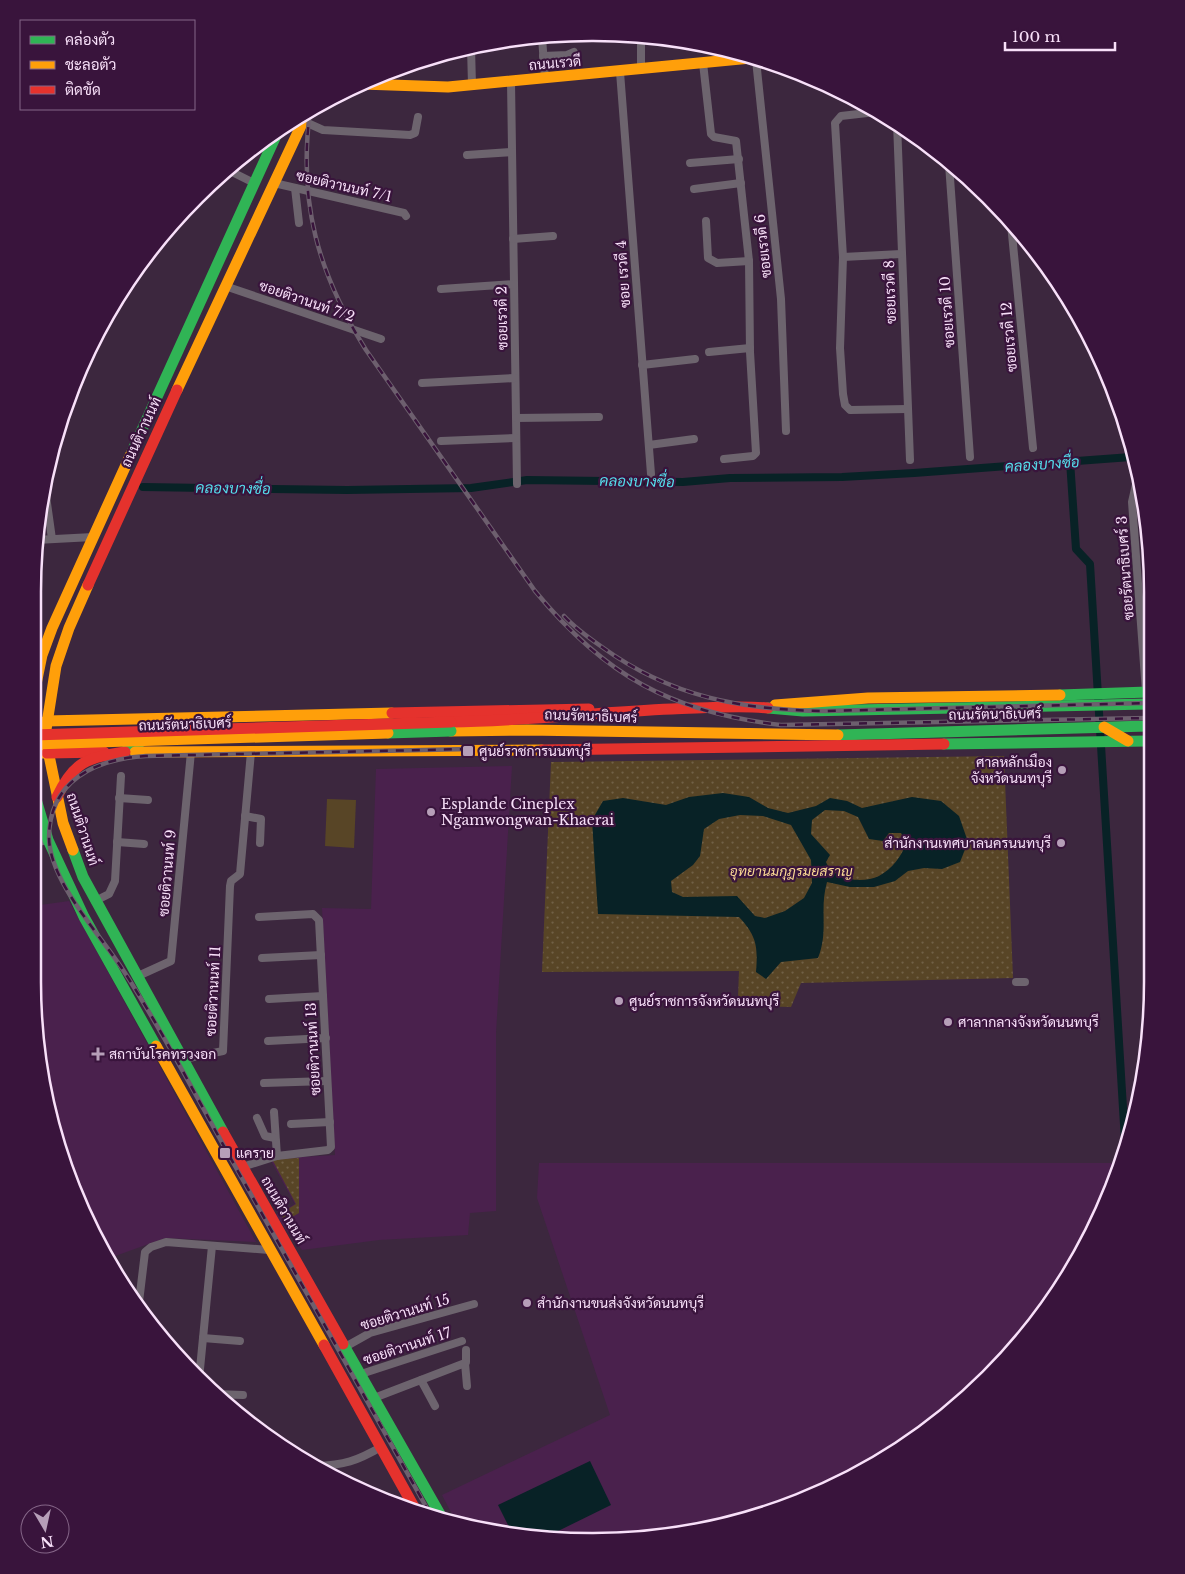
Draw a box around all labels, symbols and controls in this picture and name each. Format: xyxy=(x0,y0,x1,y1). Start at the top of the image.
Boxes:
legend xyxy=(20,20,195,110)
scale bar xyxy=(1005,20,1115,52)
text: 100 m xyxy=(1012,27,1061,46)
text: คล่องตัว xyxy=(65,30,115,49)
street label: ถนนเรวดี xyxy=(528,52,582,74)
text: ชะลอตัว xyxy=(65,55,116,74)
text: ติดขัด xyxy=(65,80,101,99)
street label: ซอยติวานนท์ 7/1 xyxy=(294,166,394,206)
street label: ซอยเรวดี 6 xyxy=(751,213,775,279)
street label: ซอย เรวดี 4 xyxy=(612,240,634,308)
street label: ซอยเรวดี 8 xyxy=(880,260,900,324)
street label: ซอยติวานนท์ 7/2 xyxy=(257,276,357,326)
street label: ซอยเรวดี 10 xyxy=(936,276,958,348)
street label: ซอยเรวดี 2 xyxy=(492,286,512,350)
street label: ซอยเรวดี 12 xyxy=(997,301,1021,373)
street label: ถนนติวานนท์ xyxy=(117,394,165,470)
water label: คลองบางซื่อ xyxy=(1003,447,1080,476)
water label: คลองบางซื่อ xyxy=(599,466,675,491)
water label: คลองบางซื่อ xyxy=(195,473,271,498)
street label: ซอยรัตนาธิเบศร์ 3 xyxy=(1112,515,1138,621)
street label: ถนนรัตนาธิเบศร์ xyxy=(948,704,1042,724)
street label: ถนนรัตนาธิเบศร์ xyxy=(544,705,638,727)
street label: ถนนรัตนาธิเบศร์ xyxy=(138,713,232,735)
place label: ศูนย์ราชการนนทบุรี xyxy=(479,742,591,761)
marker: ศูนย์ราชการนนทบุรี xyxy=(461,744,475,758)
place label: ศาลหลักเมือง จังหวัดนนทบุรี xyxy=(971,753,1052,788)
marker: ศาลหลักเมือง จังหวัดนนทบุรี xyxy=(1056,764,1068,776)
street label: ถนนติวานนท์ xyxy=(63,790,103,868)
place label: Esplande Cineplex Ngamwongwan-Khaerai xyxy=(441,795,614,829)
marker: Esplande Cineplex Ngamwongwan-Khaerai xyxy=(425,806,437,818)
street label: ซอยติวานนท์ 9 xyxy=(154,829,180,917)
place label: สำนักงานเทศบาลนครนนทบุรี xyxy=(884,834,1051,853)
marker: สำนักงานเทศบาลนครนนทบุรี xyxy=(1055,837,1067,849)
park label: อุทยานมกุฎรมยสราญ xyxy=(729,862,853,881)
street label: ซอยติวานนท์ 11 xyxy=(202,945,224,1037)
place label: ศูนย์ราชการจังหวัดนนทบุรี xyxy=(629,992,780,1011)
marker: ศูนย์ราชการจังหวัดนนทบุรี xyxy=(613,995,625,1007)
street label: ซอยติวานนท์ 13 xyxy=(302,1002,324,1096)
place label: ศาลากลางจังหวัดนนทบุรี xyxy=(958,1013,1099,1032)
marker: ศาลากลางจังหวัดนนทบุรี xyxy=(942,1016,954,1028)
place label: สถาบันโรคทรวงอก xyxy=(109,1045,216,1063)
marker: สถาบันโรคทรวงอก xyxy=(91,1047,105,1061)
place label: แคราย xyxy=(236,1144,274,1162)
marker: แคราย xyxy=(218,1146,232,1160)
street label: ถนนติวานนท์ xyxy=(257,1173,311,1247)
street label: ซอยติวานนท์ 15 xyxy=(358,1290,452,1334)
place label: สำนักงานขนส่งจังหวัดนนทบุรี xyxy=(537,1294,704,1313)
marker: สำนักงานขนส่งจังหวัดนนทบุรี xyxy=(521,1297,533,1309)
street label: ซอยติวานนท์ 17 xyxy=(361,1323,454,1369)
north arrow xyxy=(20,1504,70,1554)
text: N xyxy=(39,1532,55,1552)

